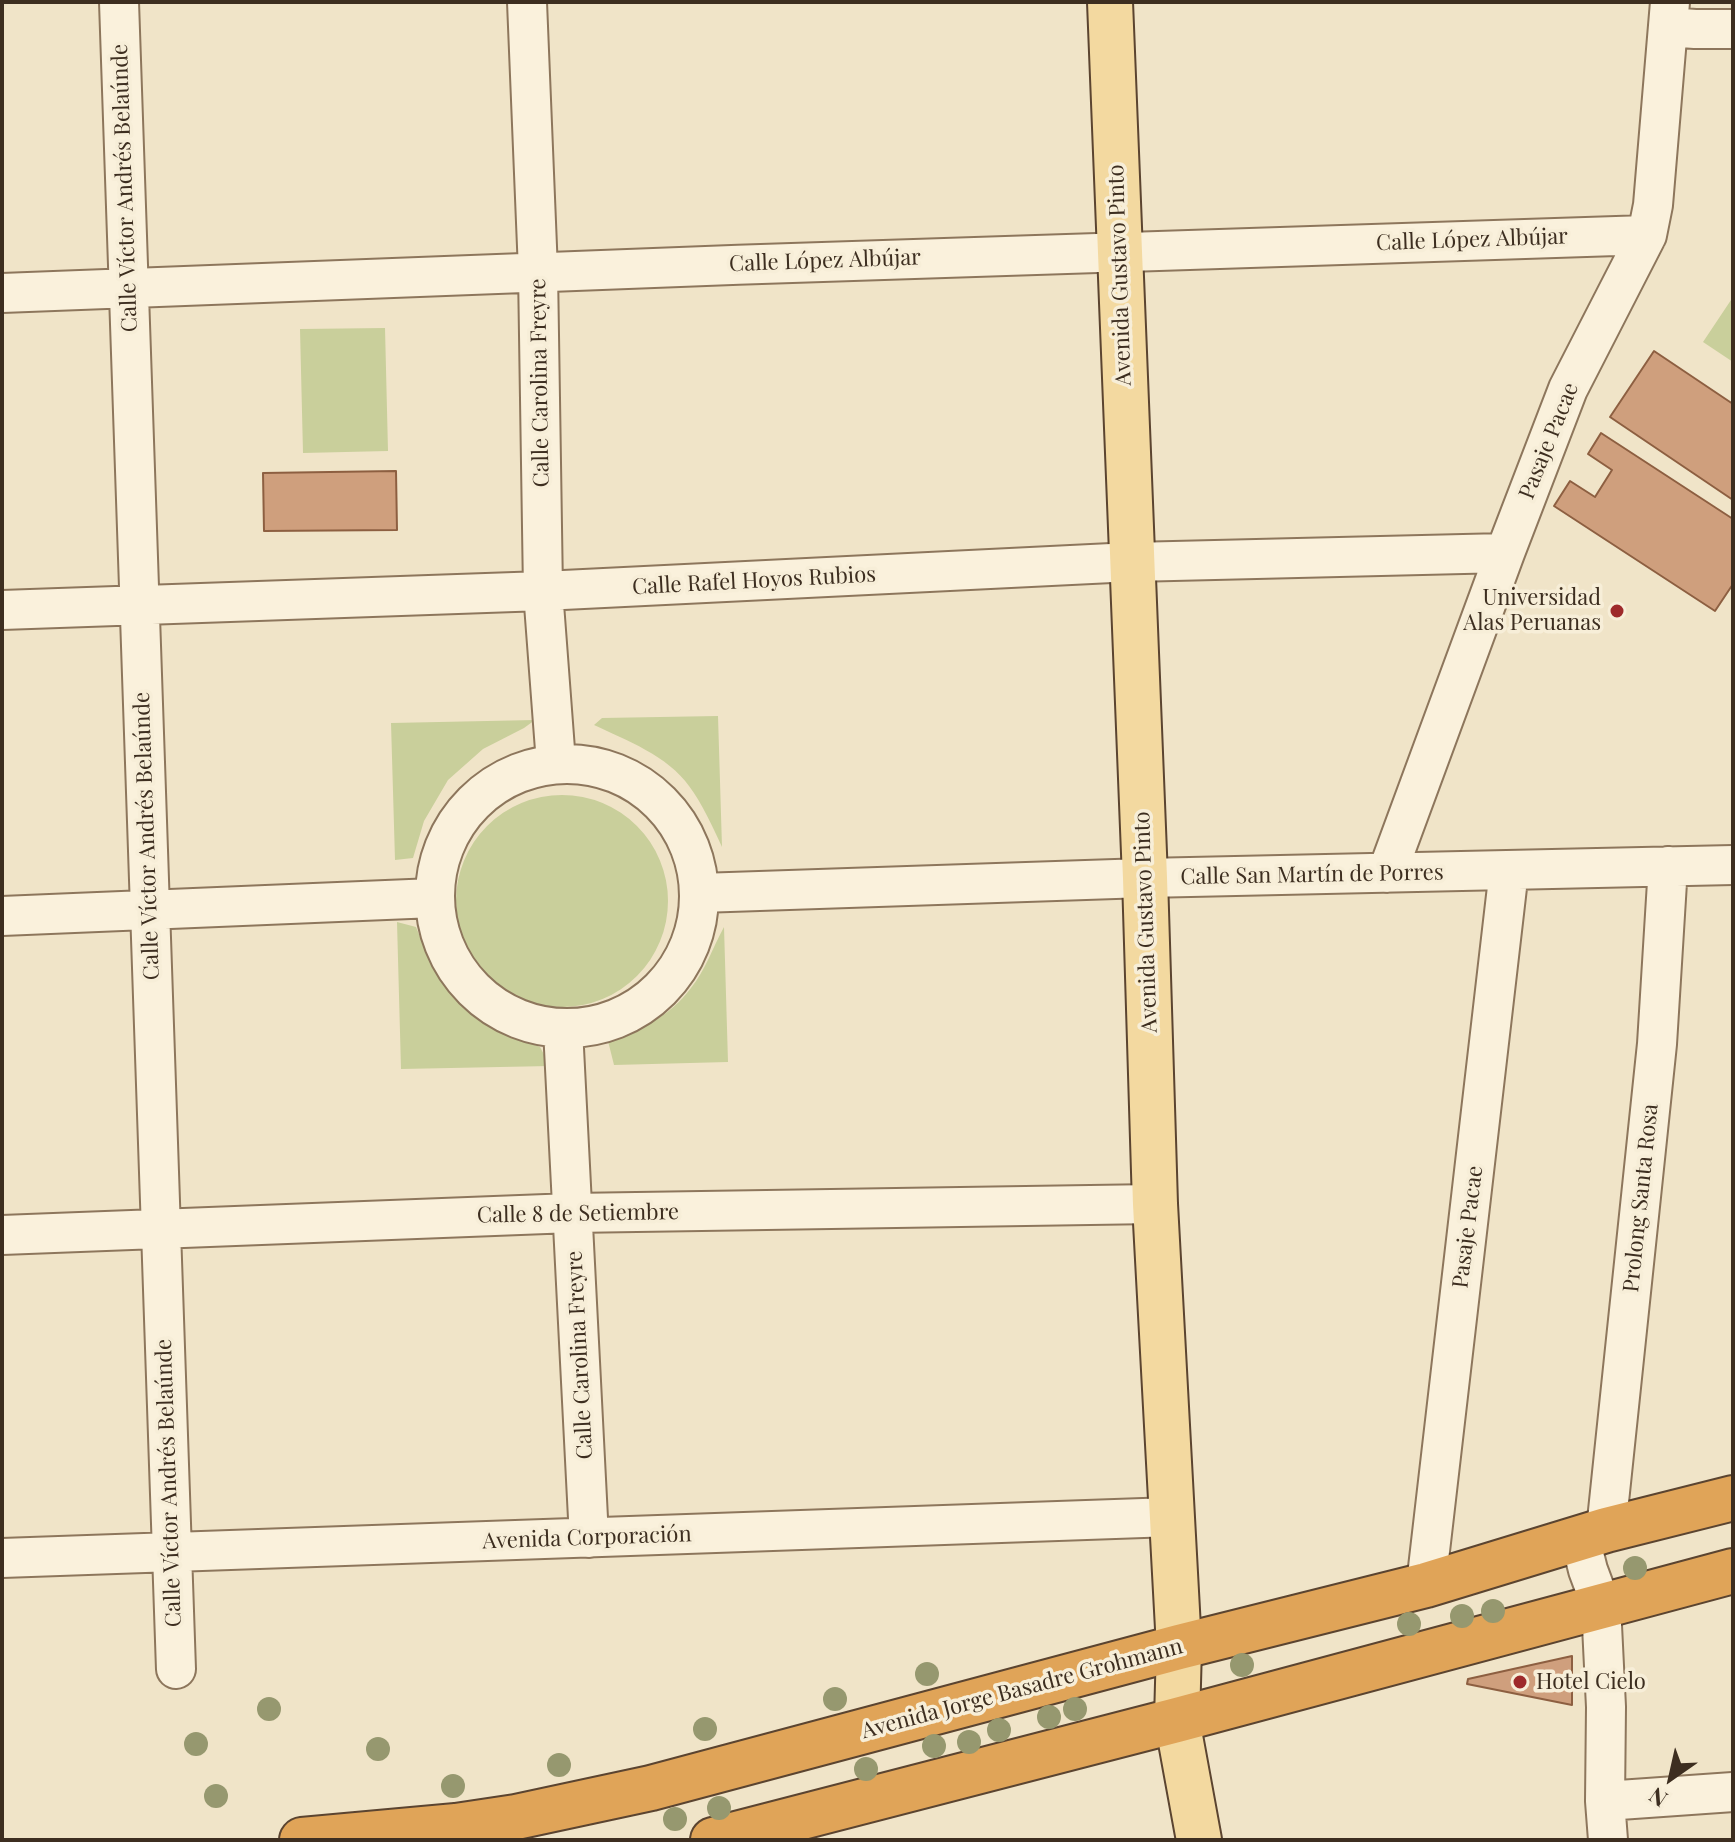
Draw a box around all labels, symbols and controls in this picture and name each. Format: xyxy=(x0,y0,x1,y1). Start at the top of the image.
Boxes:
street label: Calle Víctor Andrés Belaúnde xyxy=(107,43,143,333)
street label: Avenida Gustavo Pinto xyxy=(1103,164,1137,386)
street label: Calle López Albújar xyxy=(1376,223,1568,257)
street label: Calle López Albújar xyxy=(729,244,921,278)
street label: Calle Carolina Freyre xyxy=(525,278,555,488)
street label: Pasaje Pacae xyxy=(1514,379,1584,503)
street label: Calle Rafel Hoyos Rubios xyxy=(631,561,877,601)
place label: Universidad Alas Peruanas xyxy=(1463,585,1601,636)
marker: Universidad Alas Peruanas xyxy=(1608,602,1626,620)
street label: Calle Víctor Andrés Belaúnde xyxy=(129,691,165,981)
street label: Avenida Gustavo Pinto xyxy=(1129,811,1163,1033)
street label: Calle San Martín de Porres xyxy=(1180,860,1444,890)
street label: Prolong Santa Rosa xyxy=(1618,1102,1664,1294)
street label: Pasaje Pacae xyxy=(1447,1164,1489,1290)
street label: Calle 8 de Setiembre xyxy=(477,1199,679,1229)
street label: Calle Carolina Freyre xyxy=(561,1250,599,1460)
street label: Calle Víctor Andrés Belaúnde xyxy=(151,1338,187,1628)
street label: Avenida Corporación xyxy=(482,1521,692,1555)
street label: Avenida Jorge Basadre Grohmann xyxy=(858,1633,1186,1745)
place label: Hotel Cielo xyxy=(1536,1669,1646,1695)
marker: Hotel Cielo xyxy=(1511,1673,1529,1691)
north arrow xyxy=(1631,1738,1711,1818)
text: N xyxy=(1643,1781,1673,1815)

